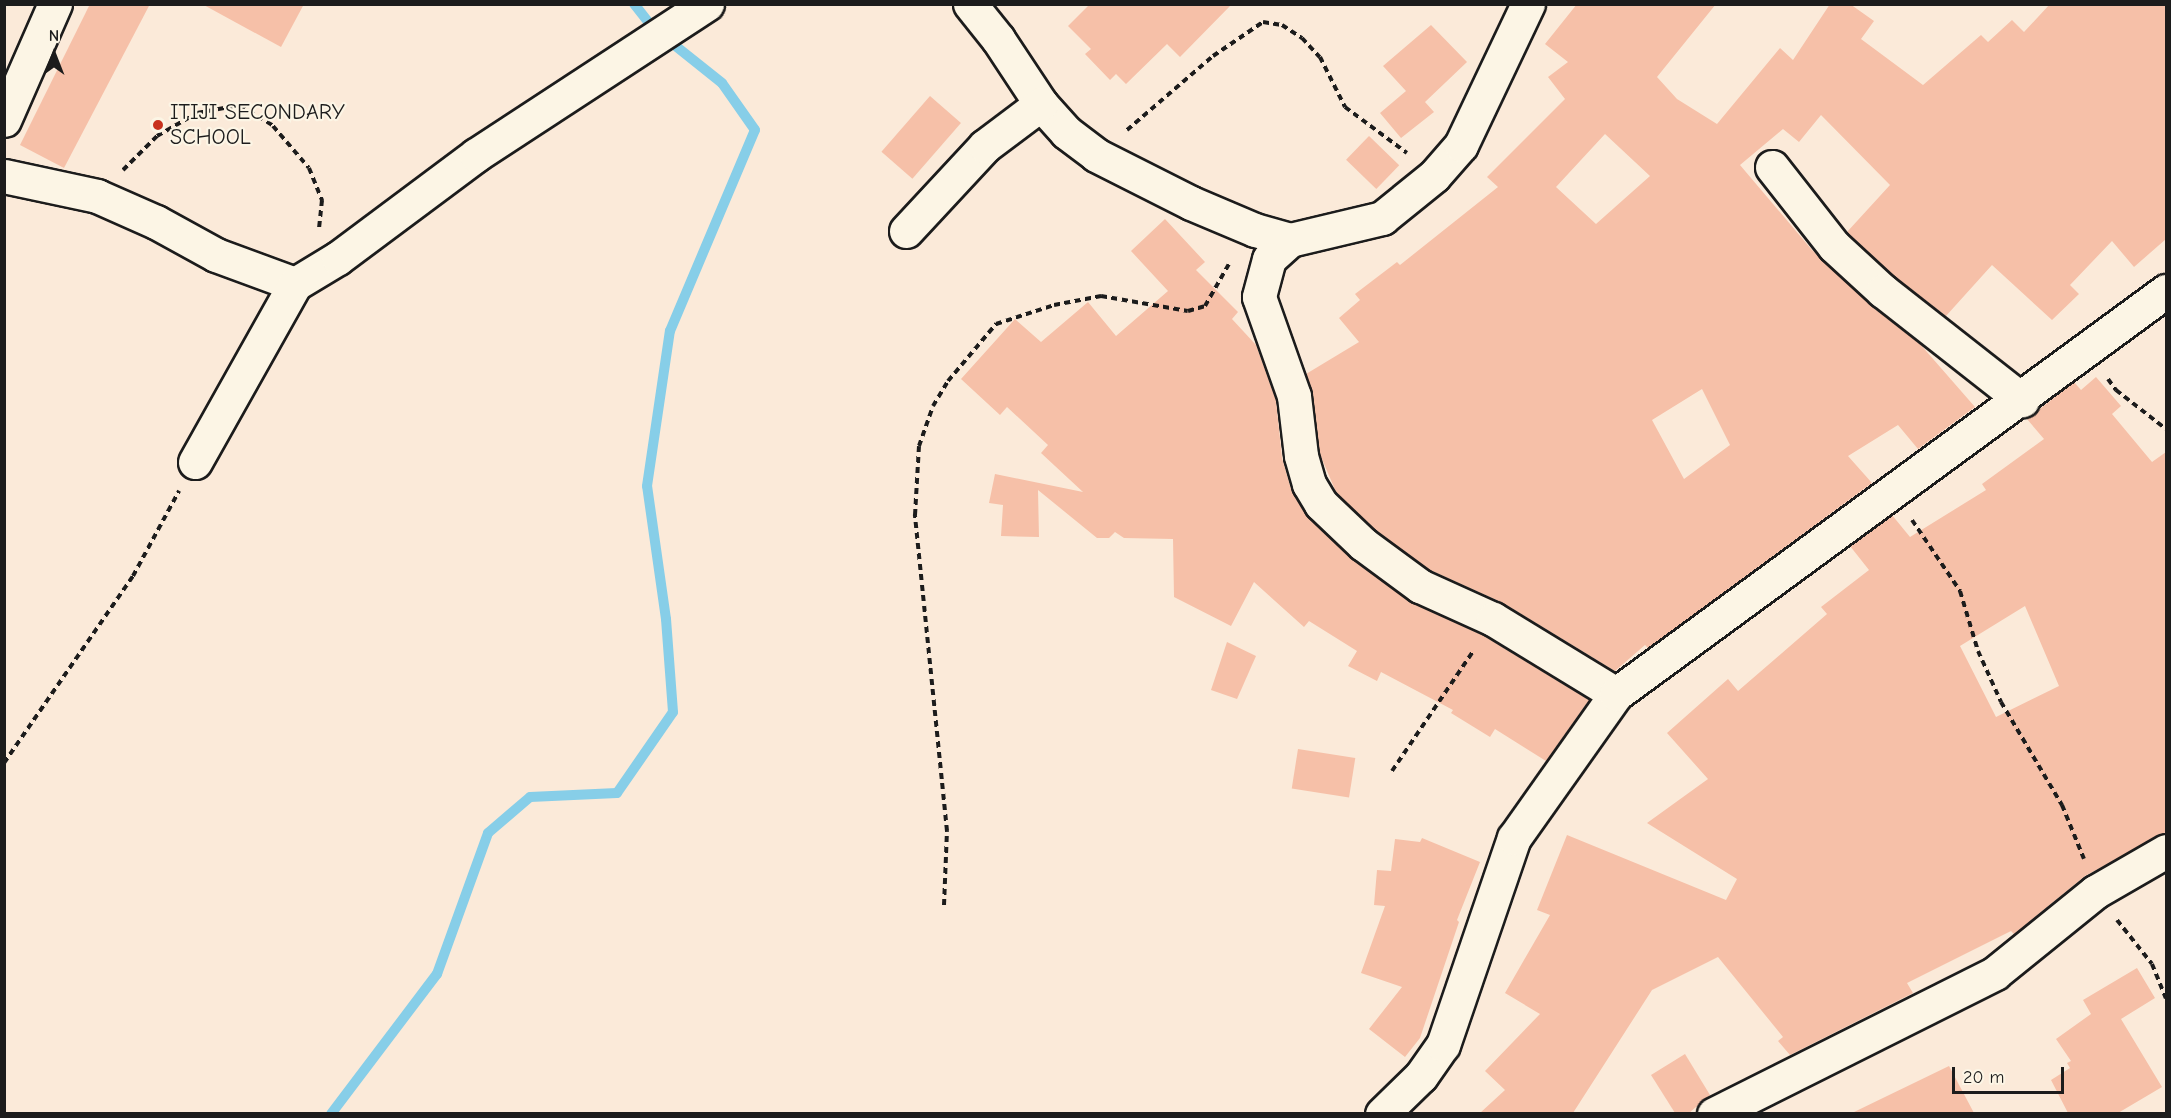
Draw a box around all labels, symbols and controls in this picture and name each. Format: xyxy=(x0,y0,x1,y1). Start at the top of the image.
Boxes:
north arrow xyxy=(24,24,84,84)
text: N xyxy=(49,27,59,45)
place label: ITIJI SECONDARY SCHOOL xyxy=(170,99,345,150)
marker: ITIJI SECONDARY SCHOOL xyxy=(151,118,165,132)
scale bar xyxy=(1955,1055,2068,1093)
text: 20 m xyxy=(1963,1067,2004,1088)

